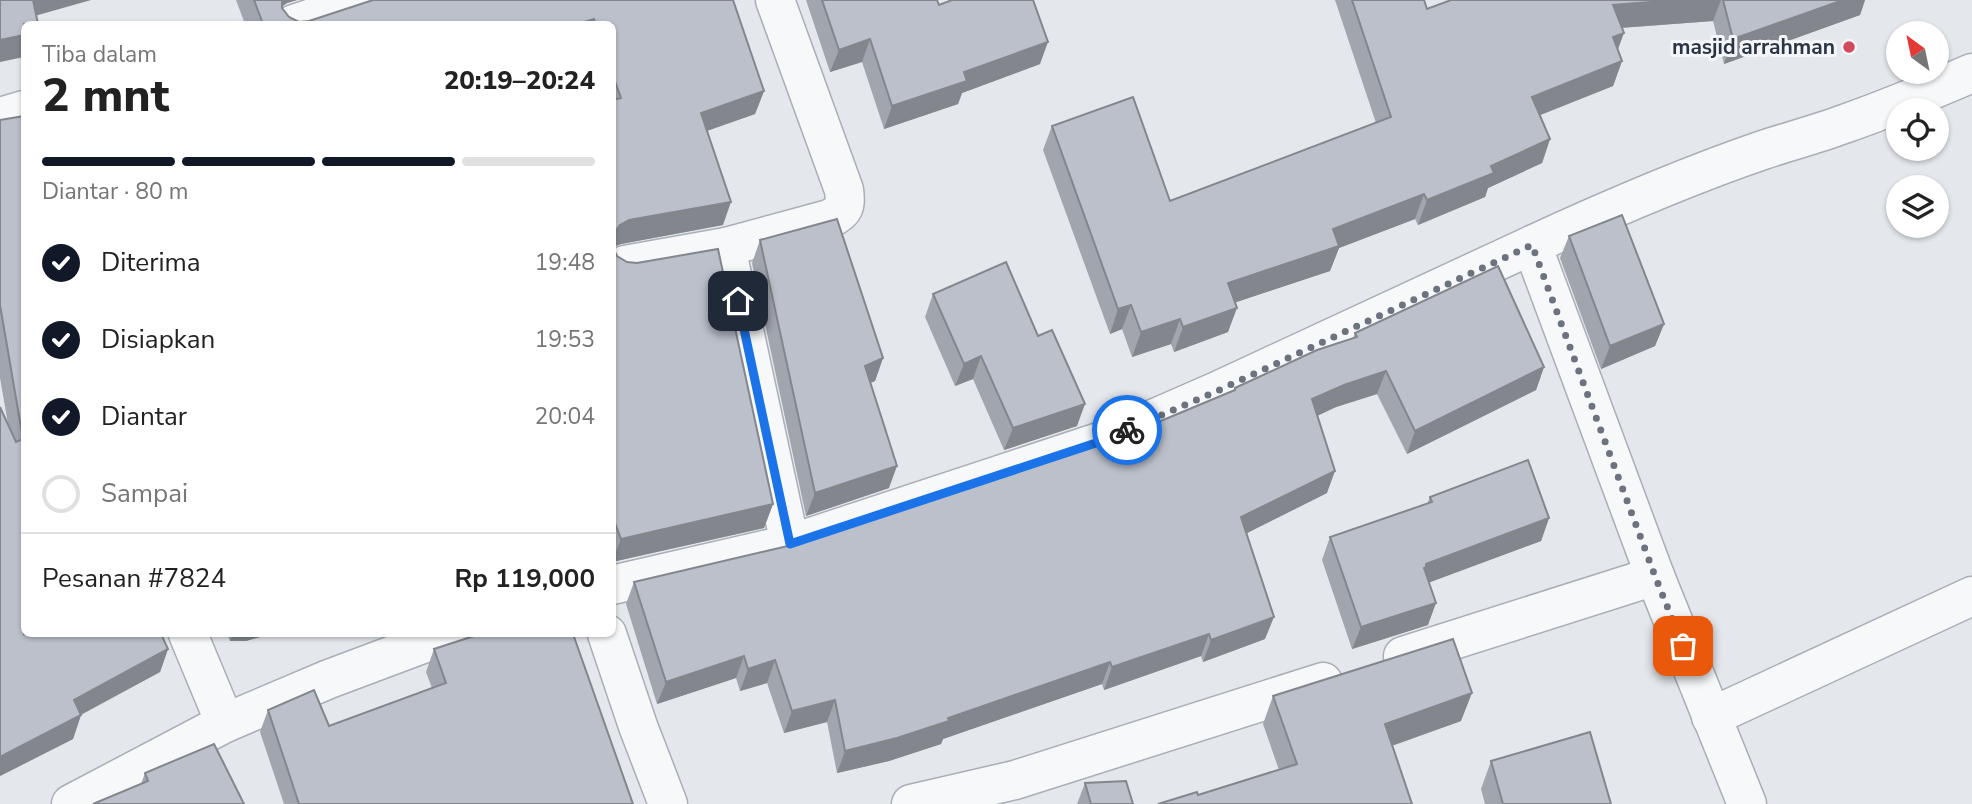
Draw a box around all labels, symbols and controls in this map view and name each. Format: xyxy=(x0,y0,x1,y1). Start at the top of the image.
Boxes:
north arrow xyxy=(1886,21,1950,84)
map controls xyxy=(1886,21,1949,238)
place label: masjid arrahman xyxy=(1672,33,1835,61)
text: Tiba dalam xyxy=(42,39,157,70)
marker: masjid arrahman xyxy=(1841,39,1857,55)
text: 20:19–20:24 xyxy=(444,63,595,98)
text: 2 mnt xyxy=(42,64,169,127)
button: locate xyxy=(1886,98,1949,161)
button: layers xyxy=(1886,175,1949,238)
text: Diantar · 80 m xyxy=(42,176,188,207)
icon: check xyxy=(42,244,80,282)
text: Diterima xyxy=(101,245,201,280)
text: 19:48 xyxy=(535,247,595,278)
pin xyxy=(708,271,768,331)
icon: home xyxy=(719,282,757,320)
icon: check xyxy=(42,321,80,359)
text: Disiapkan xyxy=(101,322,215,357)
text: 19:53 xyxy=(535,324,595,355)
courier xyxy=(1092,395,1162,465)
icon: check xyxy=(42,398,80,436)
text: Diantar xyxy=(101,399,187,434)
text: 20:04 xyxy=(535,401,595,432)
icon: bike xyxy=(1108,411,1146,449)
text: Sampai xyxy=(101,476,188,511)
text: Pesanan #7824 xyxy=(42,561,226,596)
text: Rp 119,000 xyxy=(454,561,595,596)
pin xyxy=(1653,616,1713,676)
icon: bag xyxy=(1664,627,1702,665)

